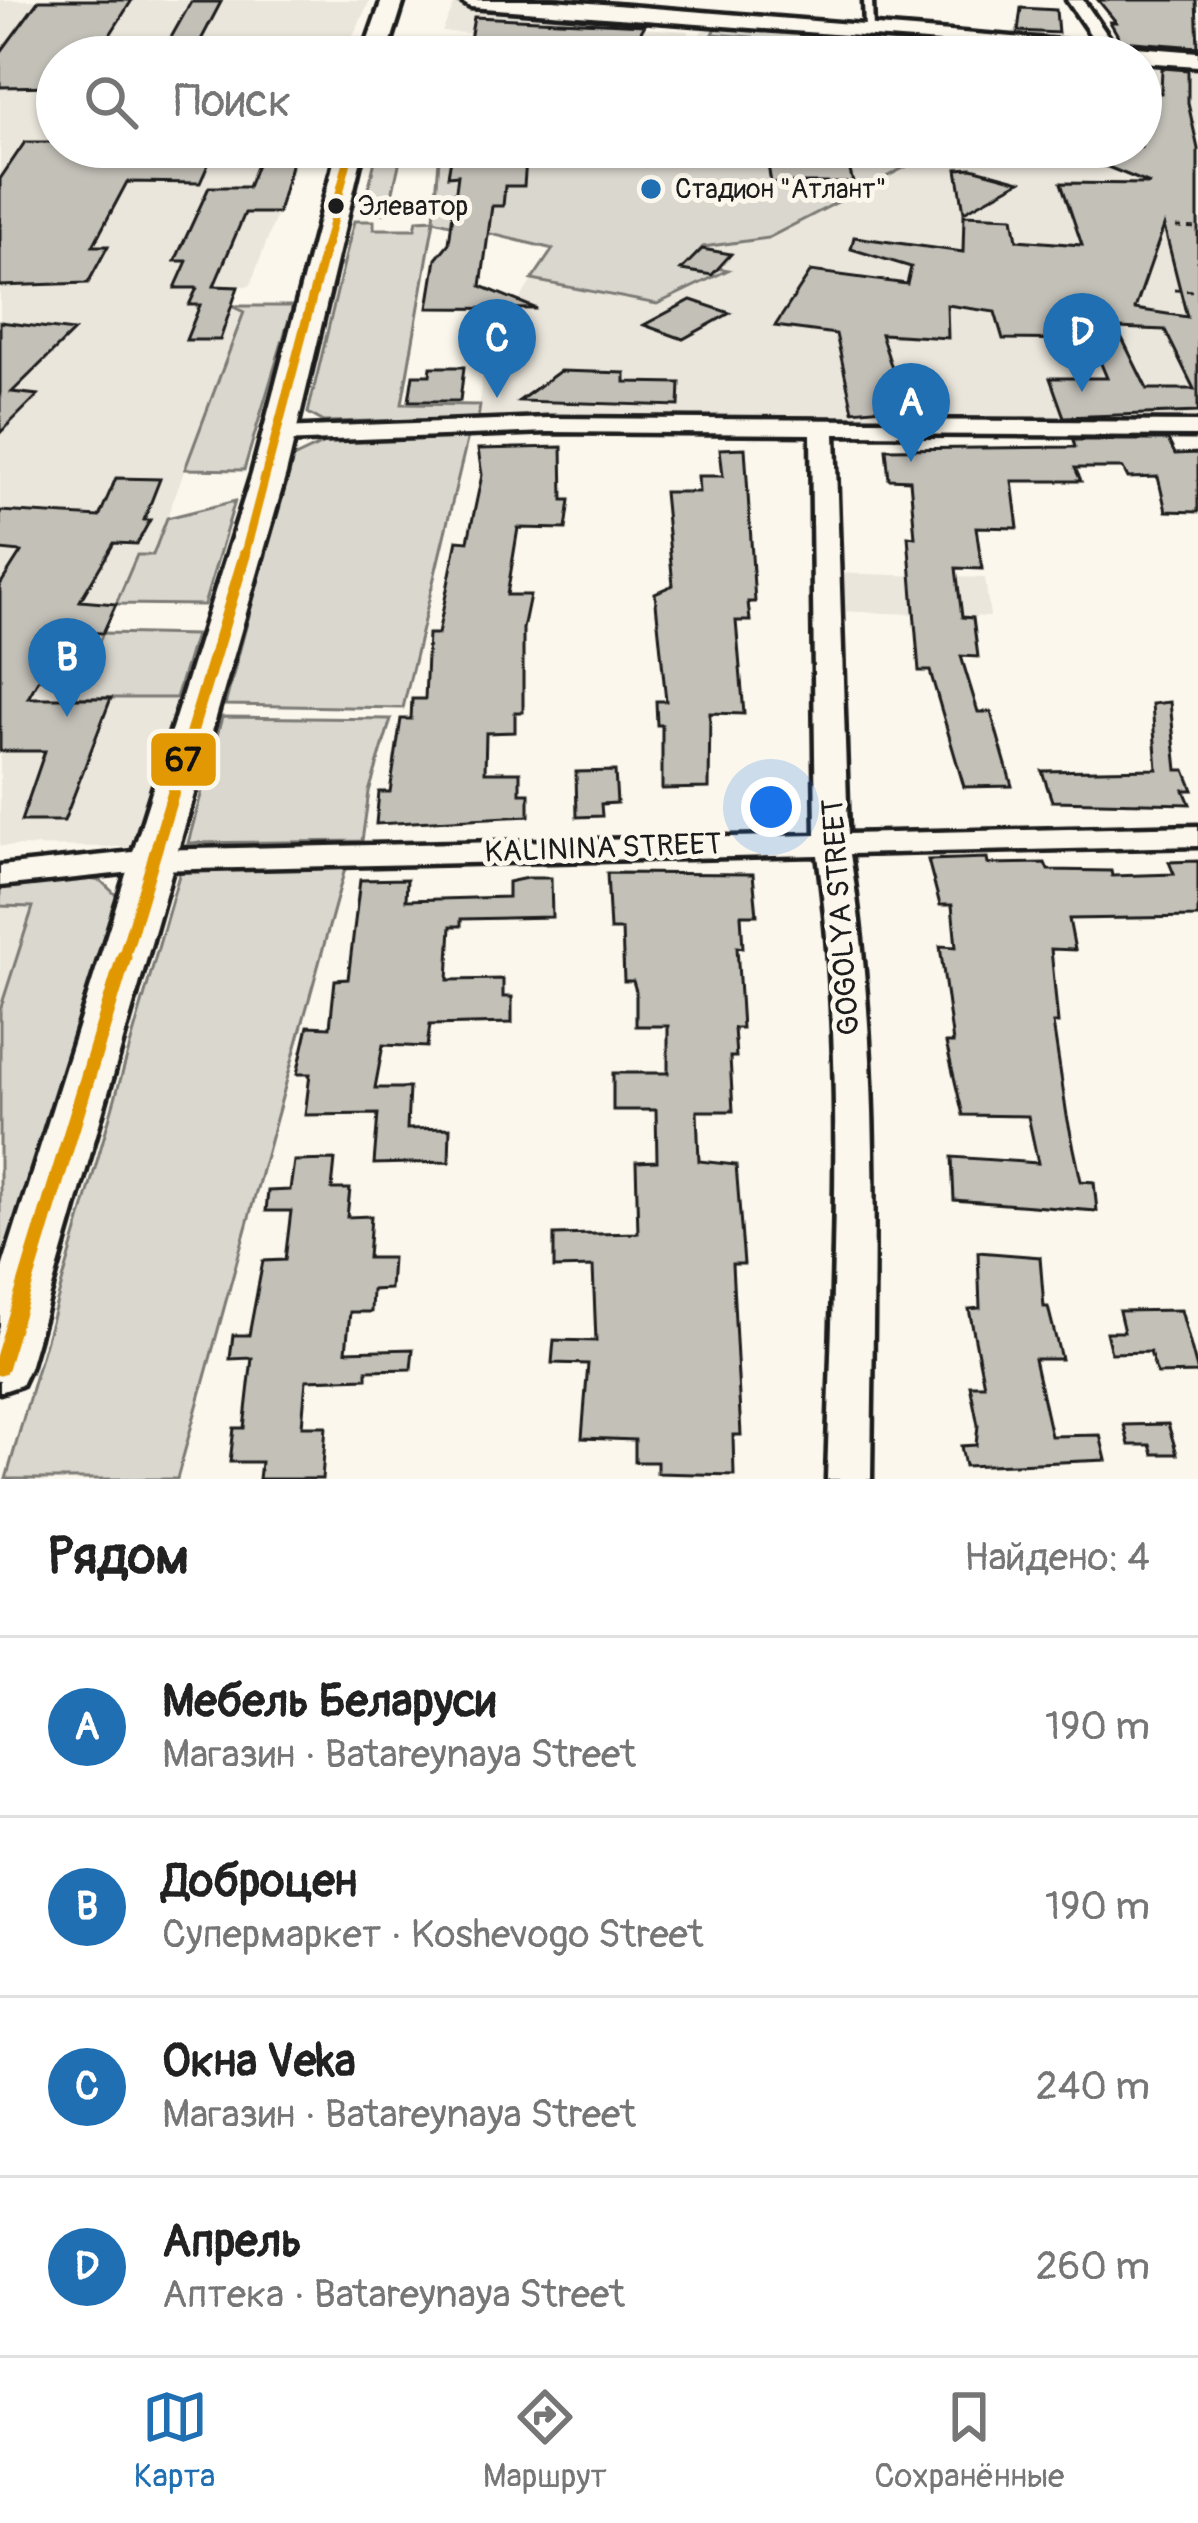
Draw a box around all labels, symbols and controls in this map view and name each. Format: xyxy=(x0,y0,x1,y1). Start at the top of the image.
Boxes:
search box xyxy=(36,36,1162,168)
icon: search xyxy=(78,69,144,135)
text: Поиск xyxy=(174,74,291,130)
place label: Стадион "Атлант" xyxy=(675,173,887,206)
marker: Стадион "Атлант" xyxy=(638,176,664,202)
place label: Элеватор xyxy=(358,190,468,223)
marker: Элеватор xyxy=(325,195,347,217)
pin: D xyxy=(1043,293,1121,392)
pin: C xyxy=(458,299,536,398)
pin: A xyxy=(872,363,950,462)
pin: B xyxy=(28,618,106,717)
line badge: 67 xyxy=(149,731,218,788)
text: 67 xyxy=(165,740,202,781)
your location xyxy=(741,777,801,837)
street label: GOGOLYA STREET xyxy=(814,797,868,1037)
street label: KALININA STREET xyxy=(484,825,722,871)
text: Рядом xyxy=(48,1525,189,1589)
text: Найдено: 4 xyxy=(964,1533,1150,1582)
text: Мебель Беларуси xyxy=(162,1674,496,1730)
text: A xyxy=(74,1702,100,1751)
text: 190 m xyxy=(1045,1702,1150,1751)
text: Магазин · Batareynaya Street xyxy=(162,1730,636,1779)
text: Доброцен xyxy=(162,1854,357,1910)
text: B xyxy=(76,1882,98,1931)
text: 190 m xyxy=(1045,1882,1150,1931)
text: Супермаркет · Koshevogo Street xyxy=(162,1910,704,1959)
text: Окна Veka xyxy=(162,2034,356,2090)
text: C xyxy=(75,2062,99,2111)
text: 240 m xyxy=(1036,2062,1150,2111)
text: Магазин · Batareynaya Street xyxy=(162,2090,636,2139)
text: Апрель xyxy=(162,2214,302,2270)
text: D xyxy=(75,2242,99,2291)
text: 260 m xyxy=(1036,2242,1150,2291)
text: Аптека · Batareynaya Street xyxy=(162,2270,625,2319)
tab: Карта xyxy=(134,2384,215,2497)
tab: Маршрут xyxy=(483,2384,607,2497)
tab: Сохранённые xyxy=(874,2384,1064,2497)

